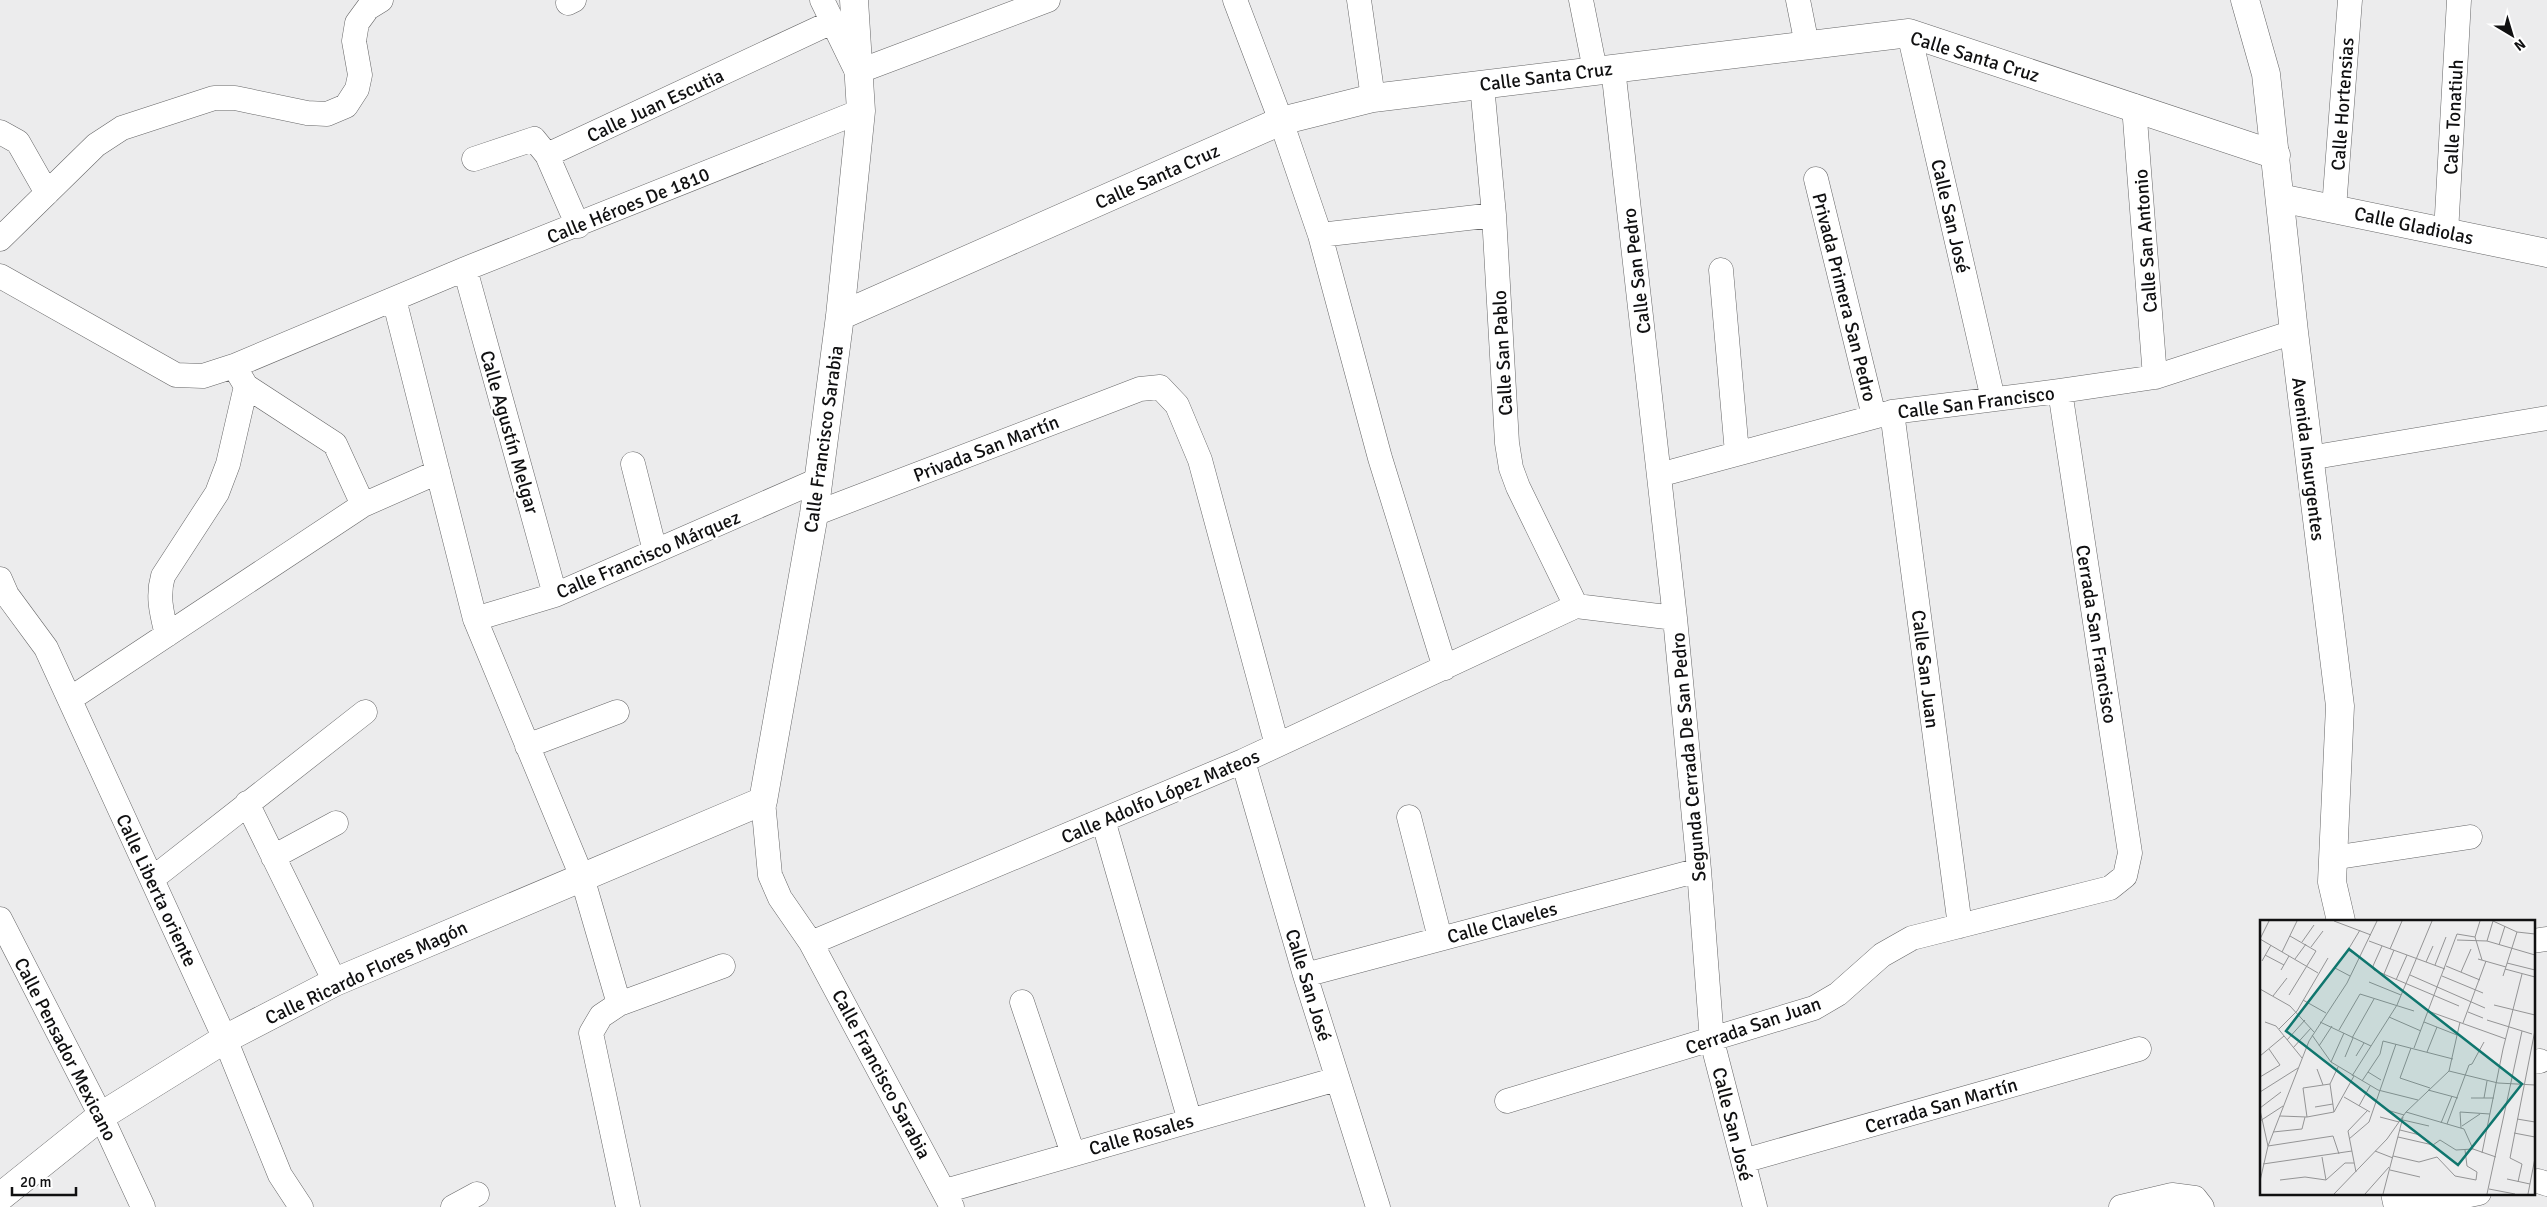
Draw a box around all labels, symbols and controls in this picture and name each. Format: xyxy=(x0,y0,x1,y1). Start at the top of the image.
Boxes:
north arrow xyxy=(2487,10,2537,60)
street label: Calle Santa Cruz xyxy=(1907,26,2042,88)
text: N xyxy=(2511,35,2529,55)
street label: Calle Hortensias xyxy=(2326,37,2360,171)
street label: Calle Santa Cruz xyxy=(1478,57,1614,97)
street label: Calle Tonatiuh xyxy=(2439,59,2469,175)
street label: Calle Juan Escutia xyxy=(583,64,728,148)
street label: Calle Santa Cruz xyxy=(1091,139,1223,215)
street label: Calle San José xyxy=(1925,157,1975,276)
street label: Calle Héroes De 1810 xyxy=(544,162,713,250)
street label: Calle San Antonio xyxy=(2129,168,2163,314)
street label: Privada Primera San Pedro xyxy=(1806,190,1882,404)
street label: Calle Gladiolas xyxy=(2352,202,2476,250)
street label: Calle San Pedro xyxy=(1617,207,1657,335)
street label: Calle San Pablo xyxy=(1488,290,1518,416)
street label: Calle Francisco Sarabia xyxy=(799,344,849,534)
street label: Calle Agustín Melgar xyxy=(474,348,544,517)
street label: Avenida Insurgentes xyxy=(2286,376,2330,542)
street label: Calle San Francisco xyxy=(1896,381,2056,425)
street label: Privada San Martín xyxy=(910,410,1063,488)
street label: Calle Francisco Márquez xyxy=(553,505,744,605)
street label: Cerrada San Francisco xyxy=(2070,543,2122,725)
street label: Calle San Juan xyxy=(1906,609,1944,730)
street label: Segunda Cerrada De San Pedro xyxy=(1666,631,1712,882)
street label: Calle Adolfo López Mateos xyxy=(1058,744,1263,850)
street label: Calle Liberta oriente xyxy=(110,810,202,971)
street label: Calle Claveles xyxy=(1445,897,1560,949)
street label: Calle Ricardo Flores Magón xyxy=(261,915,471,1030)
inset map xyxy=(2260,920,2534,1194)
street label: Calle San José xyxy=(1280,926,1337,1044)
street label: Calle Pensador Mexicano xyxy=(9,954,122,1145)
street label: Calle Francisco Sarabia xyxy=(826,986,936,1163)
street label: Cerrada San Juan xyxy=(1682,992,1824,1060)
street label: Calle San José xyxy=(1706,1065,1758,1184)
street label: Cerrada San Martín xyxy=(1862,1073,2020,1139)
street label: Calle Rosales xyxy=(1086,1109,1196,1161)
scale bar xyxy=(12,1164,76,1196)
text: 20 m xyxy=(20,1173,51,1191)

